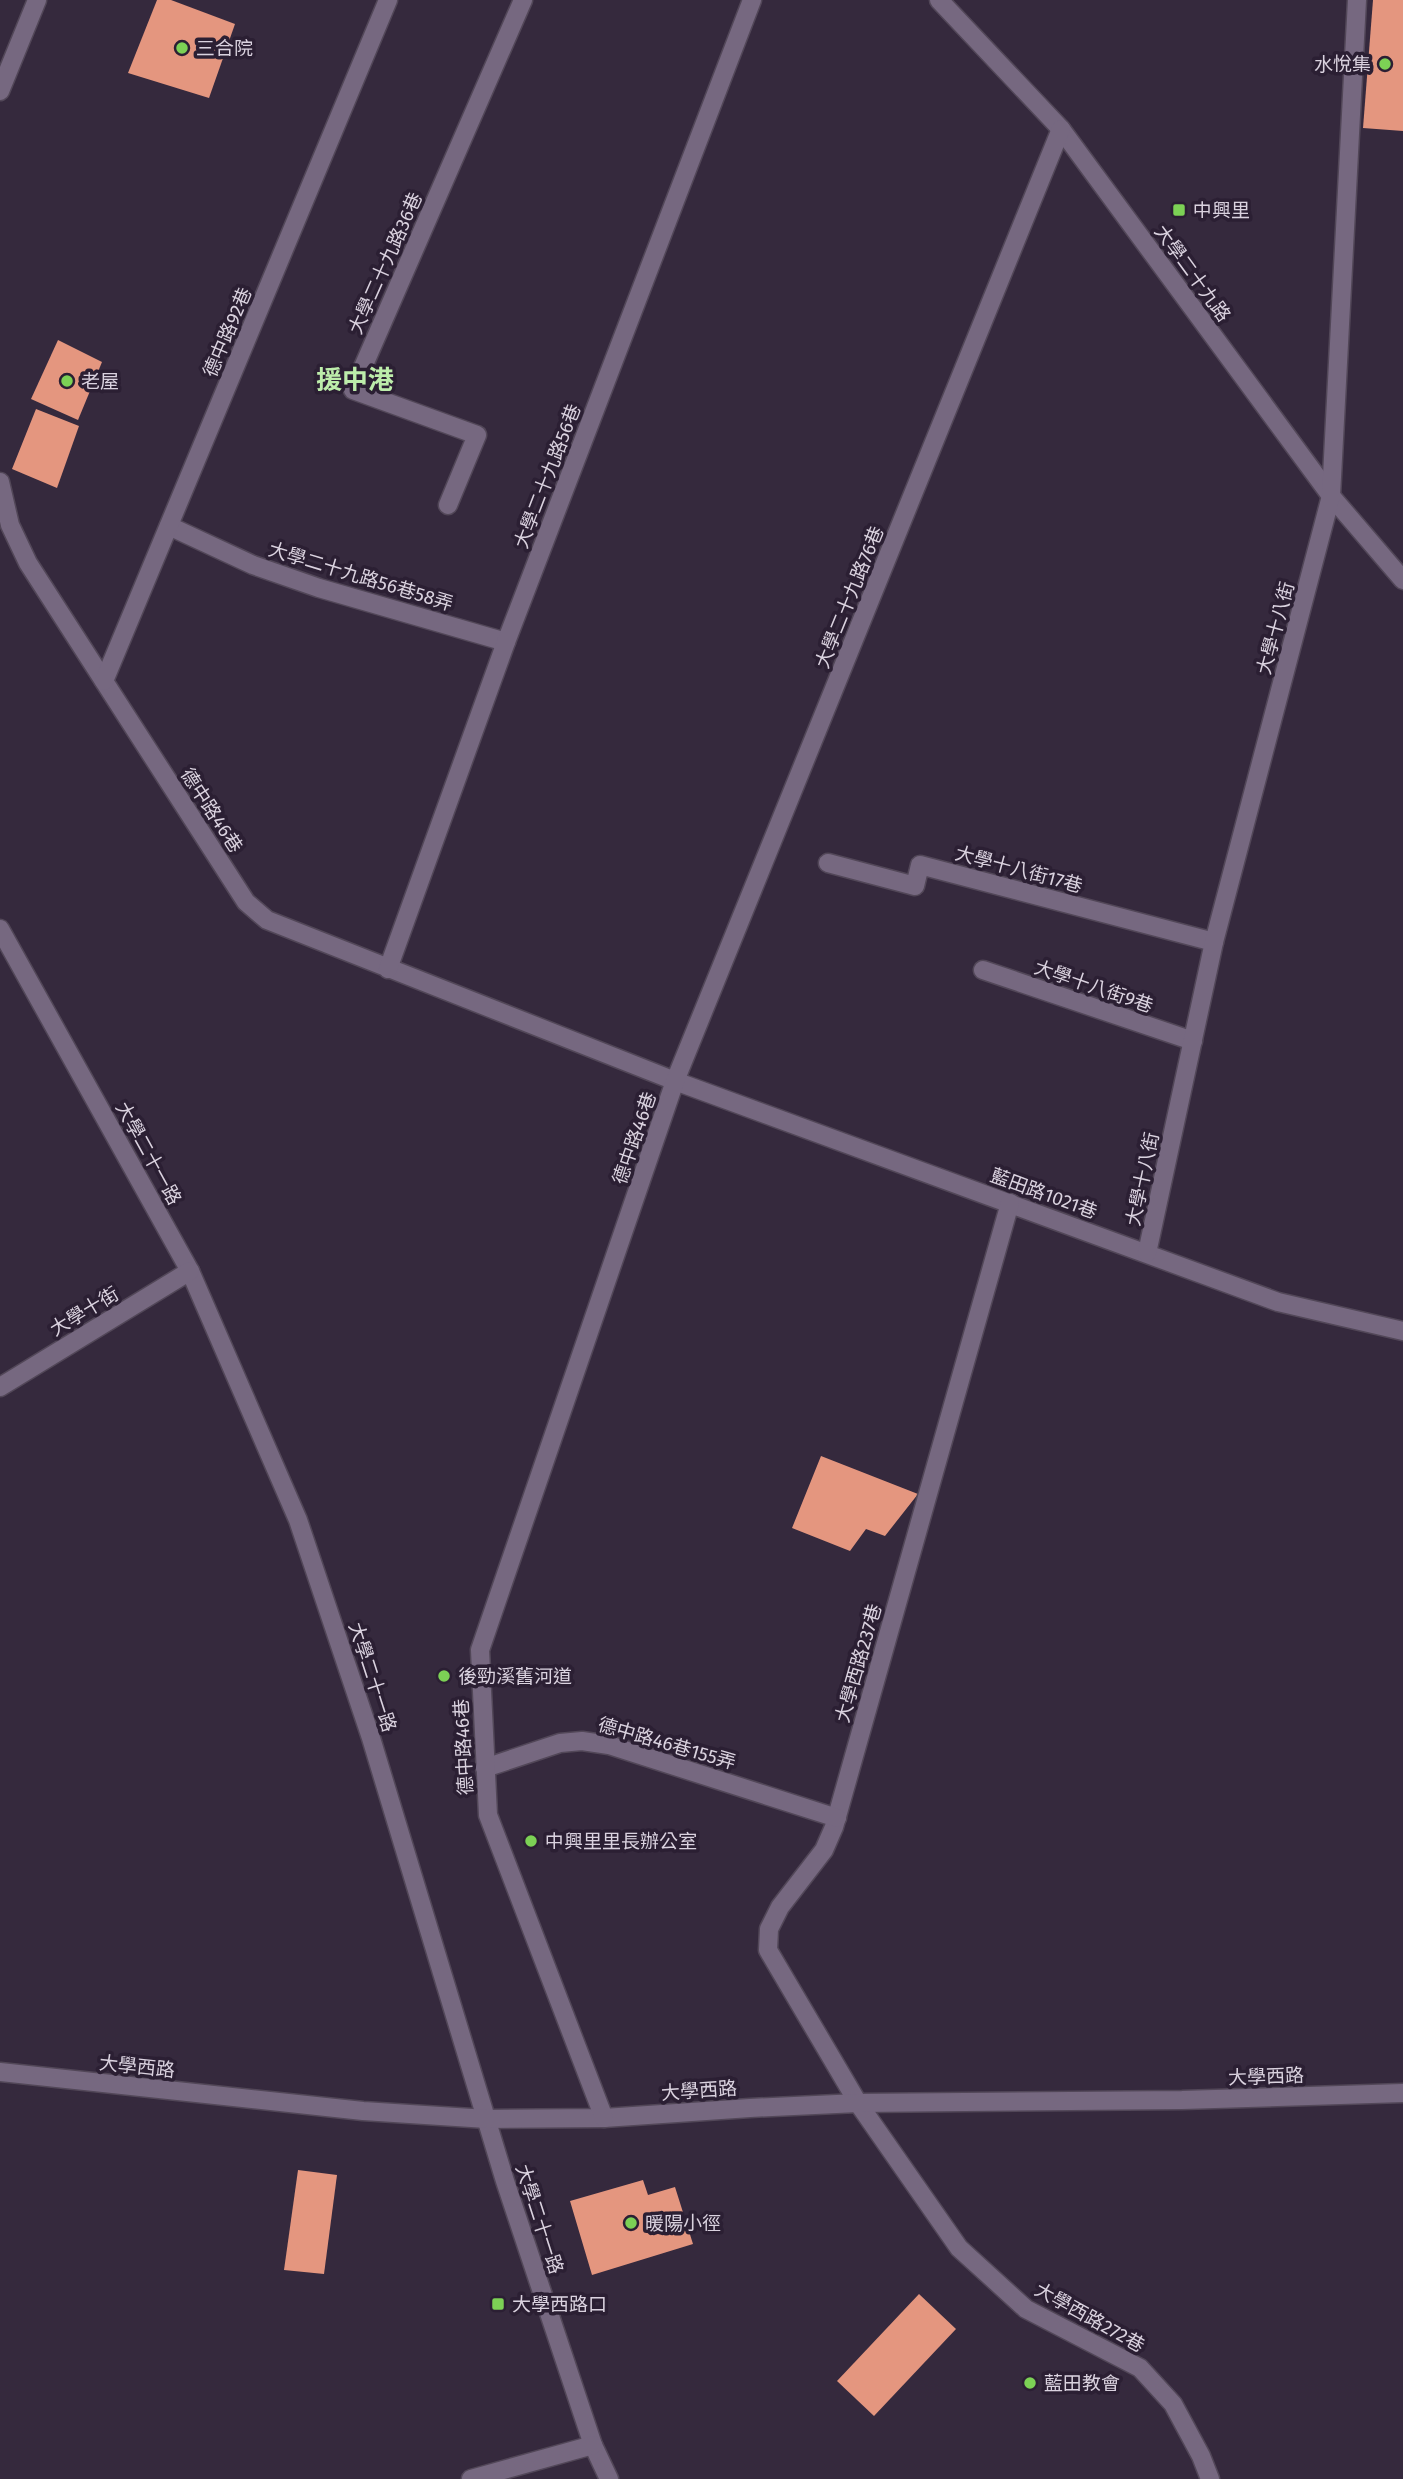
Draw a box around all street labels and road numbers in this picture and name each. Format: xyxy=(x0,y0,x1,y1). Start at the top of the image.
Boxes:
street label: 大學二十九路36巷 xyxy=(344,189,427,338)
street label: 大學二十九路 xyxy=(1150,220,1235,326)
street label: 德中路92巷 xyxy=(198,284,257,380)
street label: 大學二十九路56巷 xyxy=(509,401,586,552)
street label: 大學二十九路76巷 xyxy=(810,523,888,672)
street label: 大學二十九路56巷58弄 xyxy=(266,537,456,615)
street label: 大學十八街 xyxy=(1252,579,1299,677)
street label: 德中路46巷 xyxy=(176,764,247,857)
street label: 大學十八街17巷 xyxy=(953,841,1085,898)
street label: 大學十八街9巷 xyxy=(1031,955,1156,1018)
street label: 德中路46巷 xyxy=(608,1089,661,1187)
street label: 大學二十一路 xyxy=(111,1098,186,1209)
street label: 大學十八街 xyxy=(1121,1130,1164,1228)
street label: 藍田路1021巷 xyxy=(987,1164,1100,1223)
street label: 大學十街 xyxy=(46,1282,123,1341)
street label: 大學西路237巷 xyxy=(831,1601,886,1725)
street label: 大學二十一路 xyxy=(344,1619,401,1735)
street label: 德中路46巷 xyxy=(449,1698,478,1796)
street label: 德中路46巷155弄 xyxy=(595,1713,738,1774)
street label: 大學西路 xyxy=(98,2051,176,2082)
street label: 大學西路 xyxy=(1228,2064,1304,2089)
street label: 大學西路 xyxy=(660,2076,738,2105)
street label: 大學二十一路 xyxy=(511,2161,568,2277)
street label: 大學西路272巷 xyxy=(1031,2278,1149,2357)

